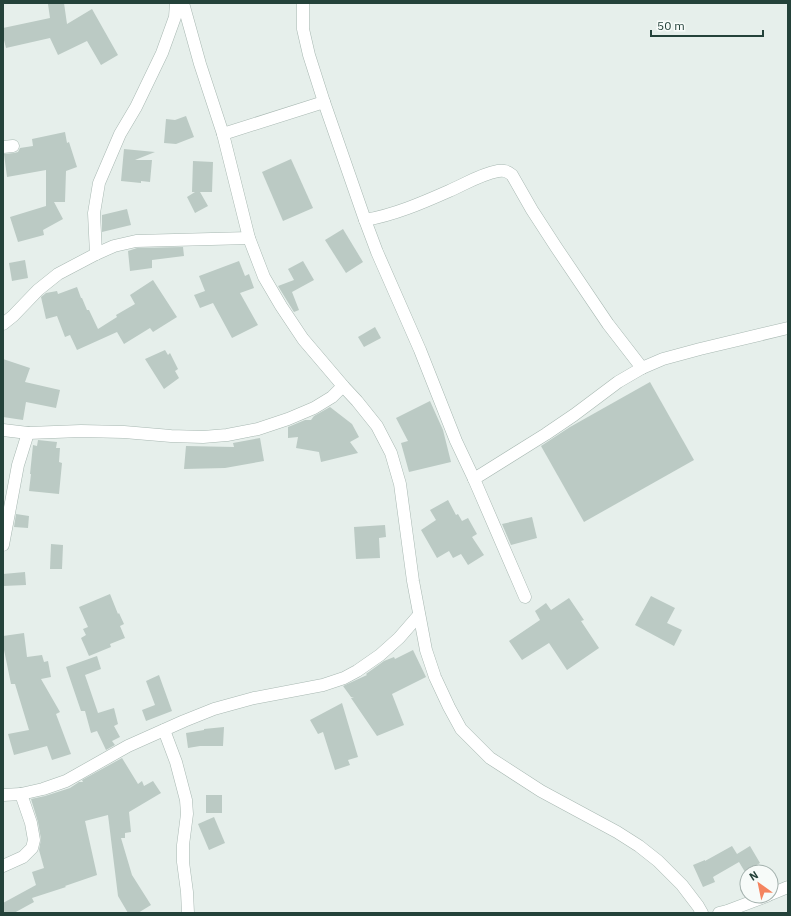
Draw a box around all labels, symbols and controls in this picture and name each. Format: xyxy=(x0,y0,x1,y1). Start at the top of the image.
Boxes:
scale bar xyxy=(651,12,763,38)
text: 50 m xyxy=(657,18,685,33)
north arrow xyxy=(739,864,779,904)
text: N xyxy=(746,868,761,884)

